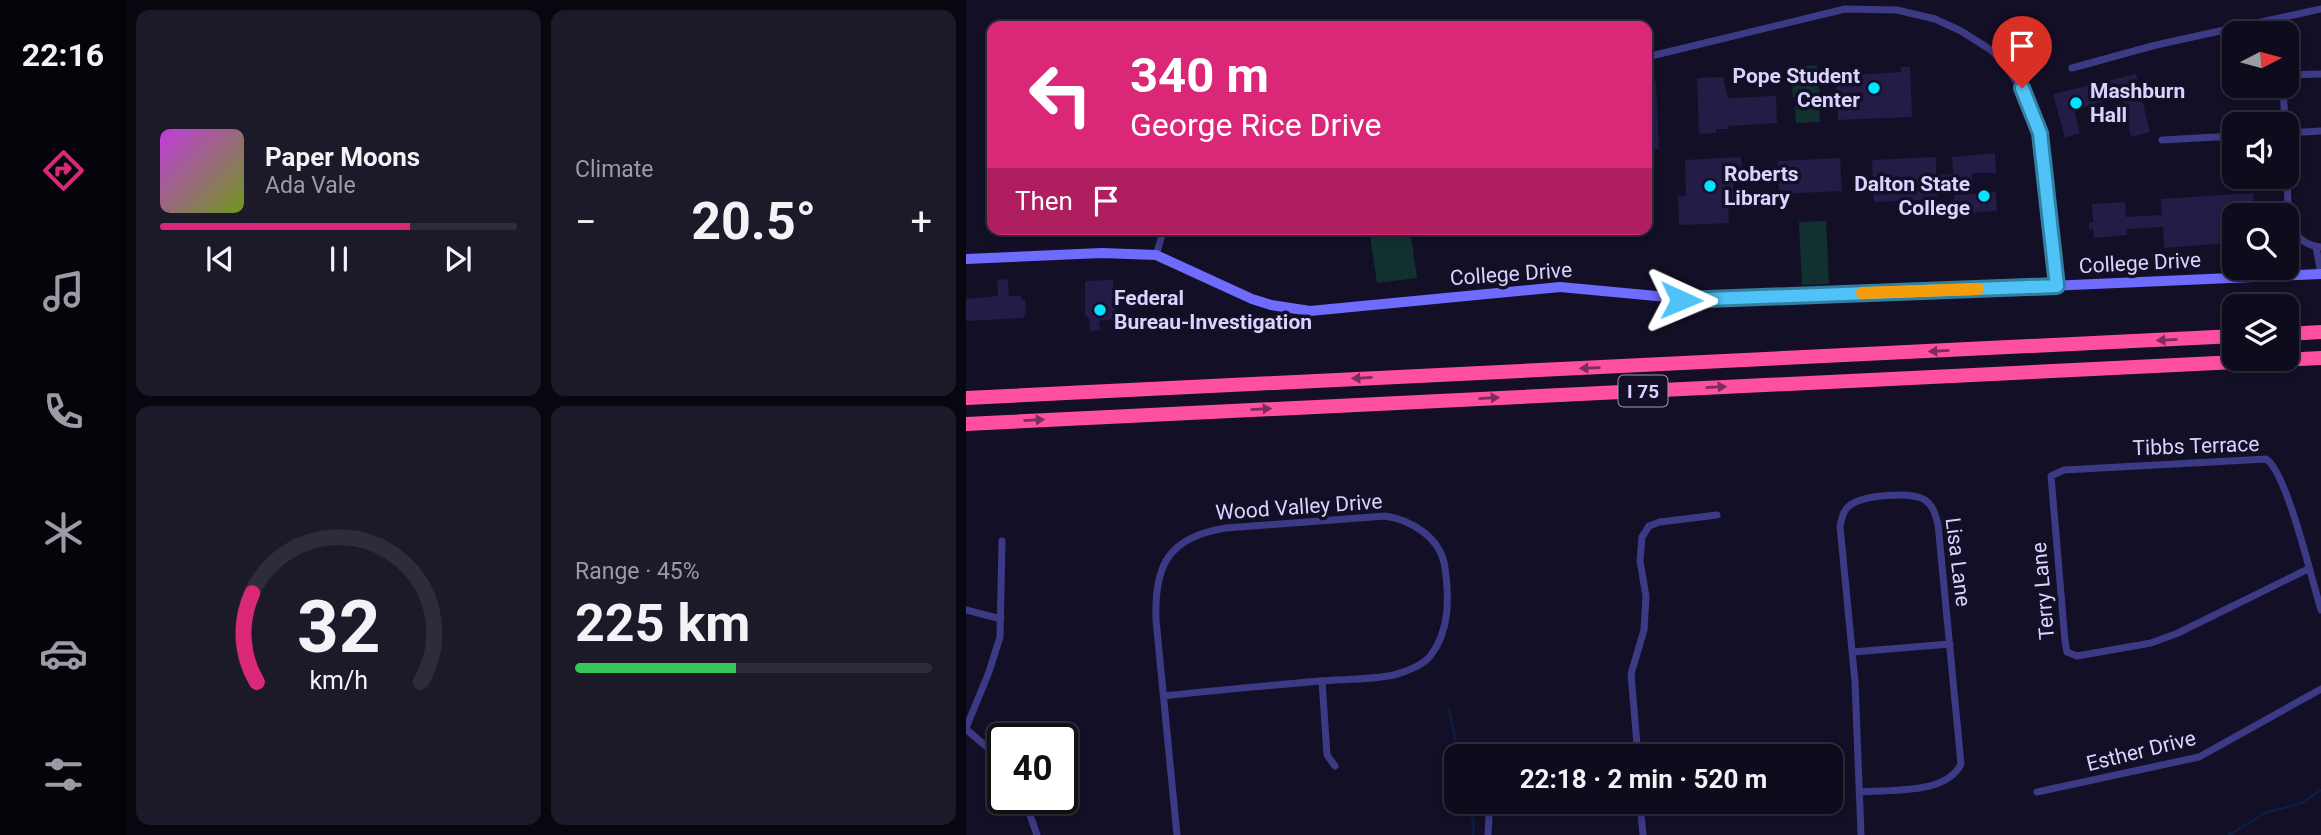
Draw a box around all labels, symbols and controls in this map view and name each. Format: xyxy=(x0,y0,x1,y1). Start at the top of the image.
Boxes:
pin xyxy=(1992,16,2052,88)
north arrow xyxy=(2222,21,2300,98)
map controls xyxy=(2222,21,2299,371)
icon: arrive xyxy=(2003,27,2041,65)
text: 22:16 xyxy=(22,36,104,74)
text: 340 m xyxy=(1130,47,1269,104)
icon: left xyxy=(1015,49,1106,140)
place label: Pope Student Center xyxy=(1733,64,1860,112)
place label: Mashburn Hall xyxy=(2090,79,2185,127)
marker: Pope Student Center xyxy=(1866,80,1882,96)
marker: Mashburn Hall xyxy=(2068,95,2084,111)
text: George Rice Drive xyxy=(1130,106,1381,144)
button: sound xyxy=(2222,112,2299,189)
text: Paper Moons xyxy=(265,142,420,172)
icon: directions xyxy=(39,146,88,195)
text: Climate xyxy=(575,156,654,183)
place label: Roberts Library xyxy=(1724,162,1799,210)
text: Ada Vale xyxy=(265,172,356,199)
place label: Dalton State College xyxy=(1854,172,1970,220)
marker: Roberts Library xyxy=(1702,178,1718,194)
icon: arrive xyxy=(1087,182,1125,220)
text: Then xyxy=(1015,186,1073,216)
marker: Dalton State College xyxy=(1976,188,1992,204)
text: 20.5° xyxy=(691,191,816,252)
text: − xyxy=(575,200,597,244)
text: + xyxy=(910,200,932,244)
button: search xyxy=(2222,203,2299,280)
icon: previous xyxy=(201,240,239,278)
icon: pause xyxy=(320,240,358,278)
icon: next xyxy=(439,240,477,278)
street label: College Drive xyxy=(2078,248,2202,278)
street label: College Drive xyxy=(1449,258,1573,290)
position arrow xyxy=(1644,263,1718,337)
icon: music xyxy=(39,267,88,316)
place label: Federal Bureau-Investigation xyxy=(1114,286,1312,334)
button: layers xyxy=(2222,294,2299,371)
marker: Federal Bureau-Investigation xyxy=(1092,302,1108,318)
one-way arrow xyxy=(2155,334,2177,345)
one-way arrow xyxy=(1928,345,1950,356)
one-way arrow xyxy=(1579,362,1601,373)
one-way arrow xyxy=(1351,372,1373,383)
road number: I 75 xyxy=(1618,376,1668,406)
one-way arrow xyxy=(1705,381,1727,392)
icon: phone xyxy=(39,387,88,436)
one-way arrow xyxy=(1478,393,1500,404)
one-way arrow xyxy=(1251,404,1273,415)
one-way arrow xyxy=(1023,415,1045,426)
street label: Tibbs Terrace xyxy=(2132,432,2260,460)
street label: Wood Valley Drive xyxy=(1215,489,1383,525)
icon: climate xyxy=(39,508,88,557)
street label: Lisa Lane xyxy=(1941,516,1975,608)
street label: Terry Lane xyxy=(2027,541,2059,641)
text: Range · 45% xyxy=(575,558,700,585)
text: 32 xyxy=(297,584,380,670)
text: 225 km xyxy=(575,593,750,654)
icon: car xyxy=(39,629,88,678)
text: km/h xyxy=(309,665,368,694)
speed limit sign: 40 xyxy=(987,723,1078,814)
street label: Esther Drive xyxy=(2084,726,2198,776)
icon: filters xyxy=(39,750,88,799)
text: 22:18 · 2 min · 520 m xyxy=(1520,764,1767,794)

